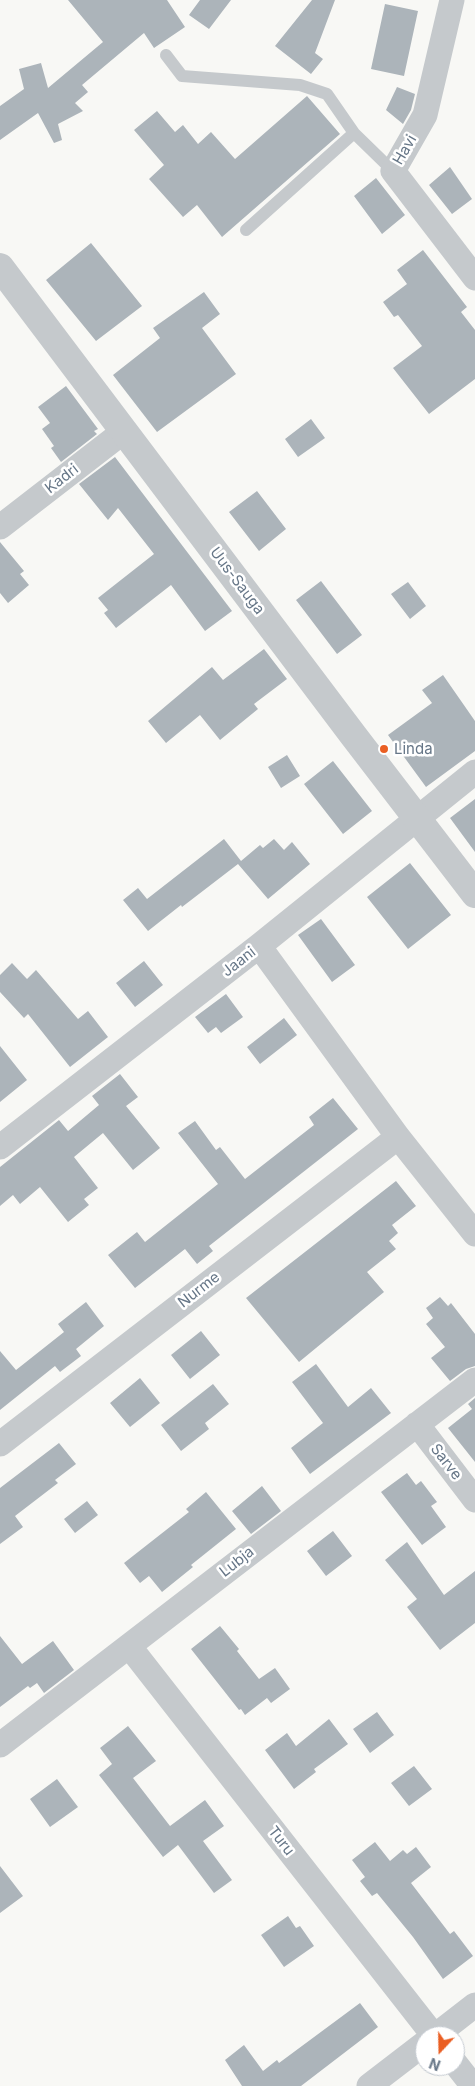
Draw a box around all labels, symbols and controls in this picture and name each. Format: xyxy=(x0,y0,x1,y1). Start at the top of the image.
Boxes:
street label: Havi xyxy=(389,132,421,168)
street label: Kadri xyxy=(42,460,82,498)
street label: Uus-Sauga xyxy=(206,544,268,618)
place label: Linda xyxy=(394,740,433,758)
marker: Linda xyxy=(378,743,390,755)
street label: Jaani xyxy=(219,943,259,981)
street label: Nurme xyxy=(175,1268,223,1312)
street label: Sarve xyxy=(426,1440,466,1484)
street label: Lubja xyxy=(216,1543,258,1581)
street label: Turu xyxy=(264,1823,298,1859)
north arrow xyxy=(415,2026,465,2076)
text: N xyxy=(427,2055,443,2074)

